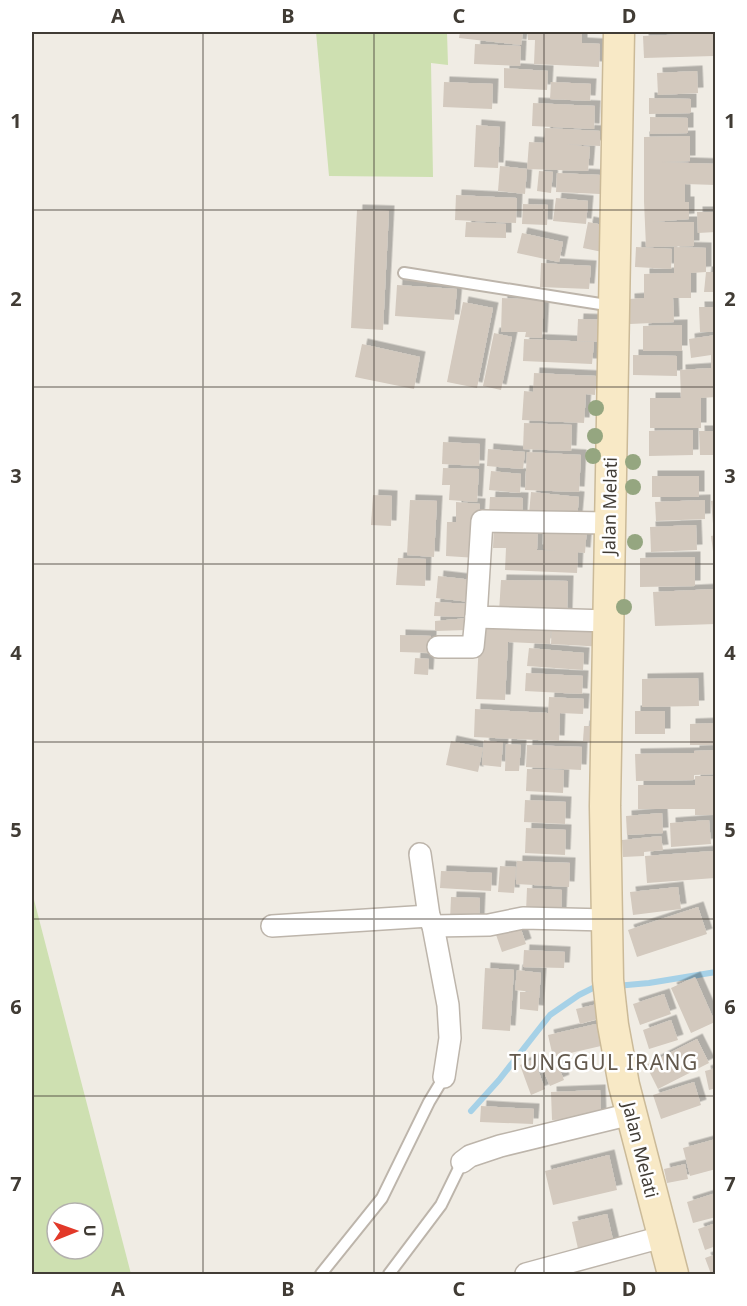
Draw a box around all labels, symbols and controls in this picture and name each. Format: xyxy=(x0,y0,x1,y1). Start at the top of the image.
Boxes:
text: A xyxy=(111,2,125,29)
text: B xyxy=(281,2,295,29)
text: C xyxy=(453,2,466,29)
text: D xyxy=(622,2,636,29)
text: 1 xyxy=(10,107,22,134)
text: 1 xyxy=(724,107,736,134)
text: 2 xyxy=(10,285,22,312)
text: 2 xyxy=(724,285,736,312)
street label: Jalan Melati xyxy=(596,457,622,557)
text: 3 xyxy=(10,462,22,489)
text: 3 xyxy=(724,462,736,489)
text: 4 xyxy=(10,639,22,666)
text: 4 xyxy=(724,639,736,666)
text: 5 xyxy=(10,816,22,843)
text: 5 xyxy=(724,816,736,843)
text: 6 xyxy=(10,993,22,1020)
text: 6 xyxy=(724,993,736,1020)
district label: TUNGGUL IRANG xyxy=(509,1048,699,1076)
street label: Jalan Melati xyxy=(617,1097,664,1200)
text: 7 xyxy=(10,1170,22,1197)
text: 7 xyxy=(724,1170,736,1197)
north arrow xyxy=(45,1201,105,1261)
text: U xyxy=(79,1224,101,1237)
text: A xyxy=(111,1275,125,1302)
text: B xyxy=(281,1275,295,1302)
text: C xyxy=(453,1275,466,1302)
text: D xyxy=(622,1275,636,1302)

